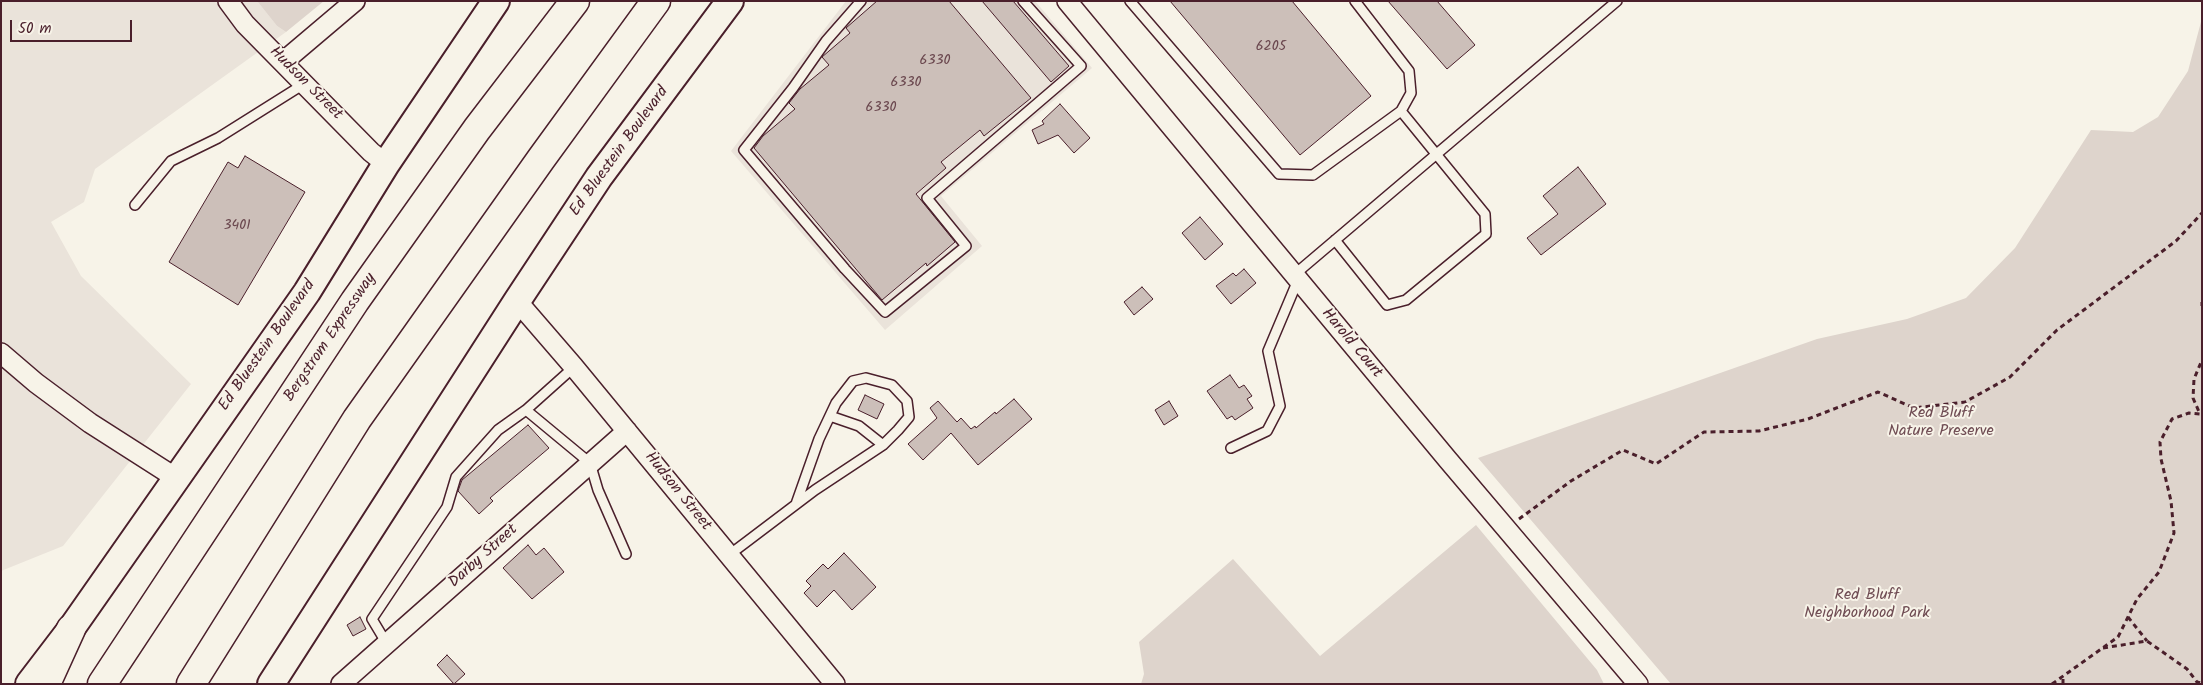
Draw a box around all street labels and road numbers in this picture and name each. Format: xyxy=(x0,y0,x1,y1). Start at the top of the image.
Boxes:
street label: Hudson Street xyxy=(264,43,346,125)
street label: Ed Bluestein Boulevard xyxy=(567,83,673,221)
street label: Bergstrom Expressway xyxy=(281,270,381,406)
street label: Ed Bluestein Boulevard xyxy=(216,277,320,415)
street label: Harold Court xyxy=(1316,305,1386,383)
street label: Hudson Street xyxy=(639,449,715,535)
street label: Darby Street xyxy=(446,521,522,593)

